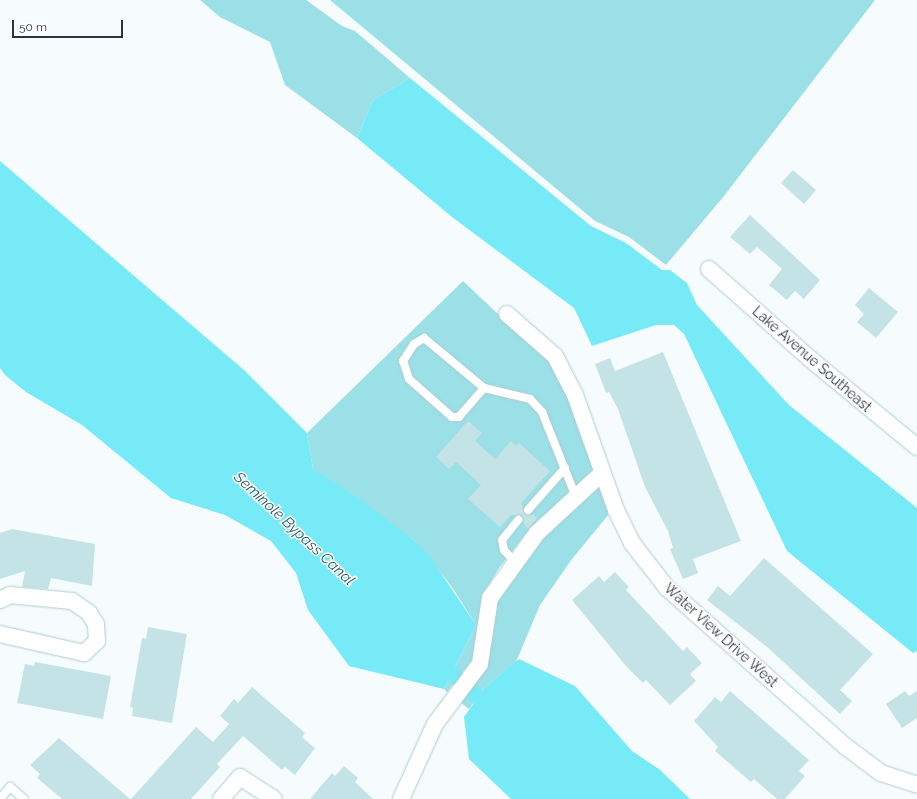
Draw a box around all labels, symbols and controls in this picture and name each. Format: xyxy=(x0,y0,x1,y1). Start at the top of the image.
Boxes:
scale bar xyxy=(14,12,125,38)
text: 50 m xyxy=(19,20,47,34)
street label: Lake Avenue Southeast xyxy=(749,303,875,415)
water label: Seminole Bypass Canal xyxy=(230,468,358,590)
street label: Water View Drive West xyxy=(660,579,782,691)

